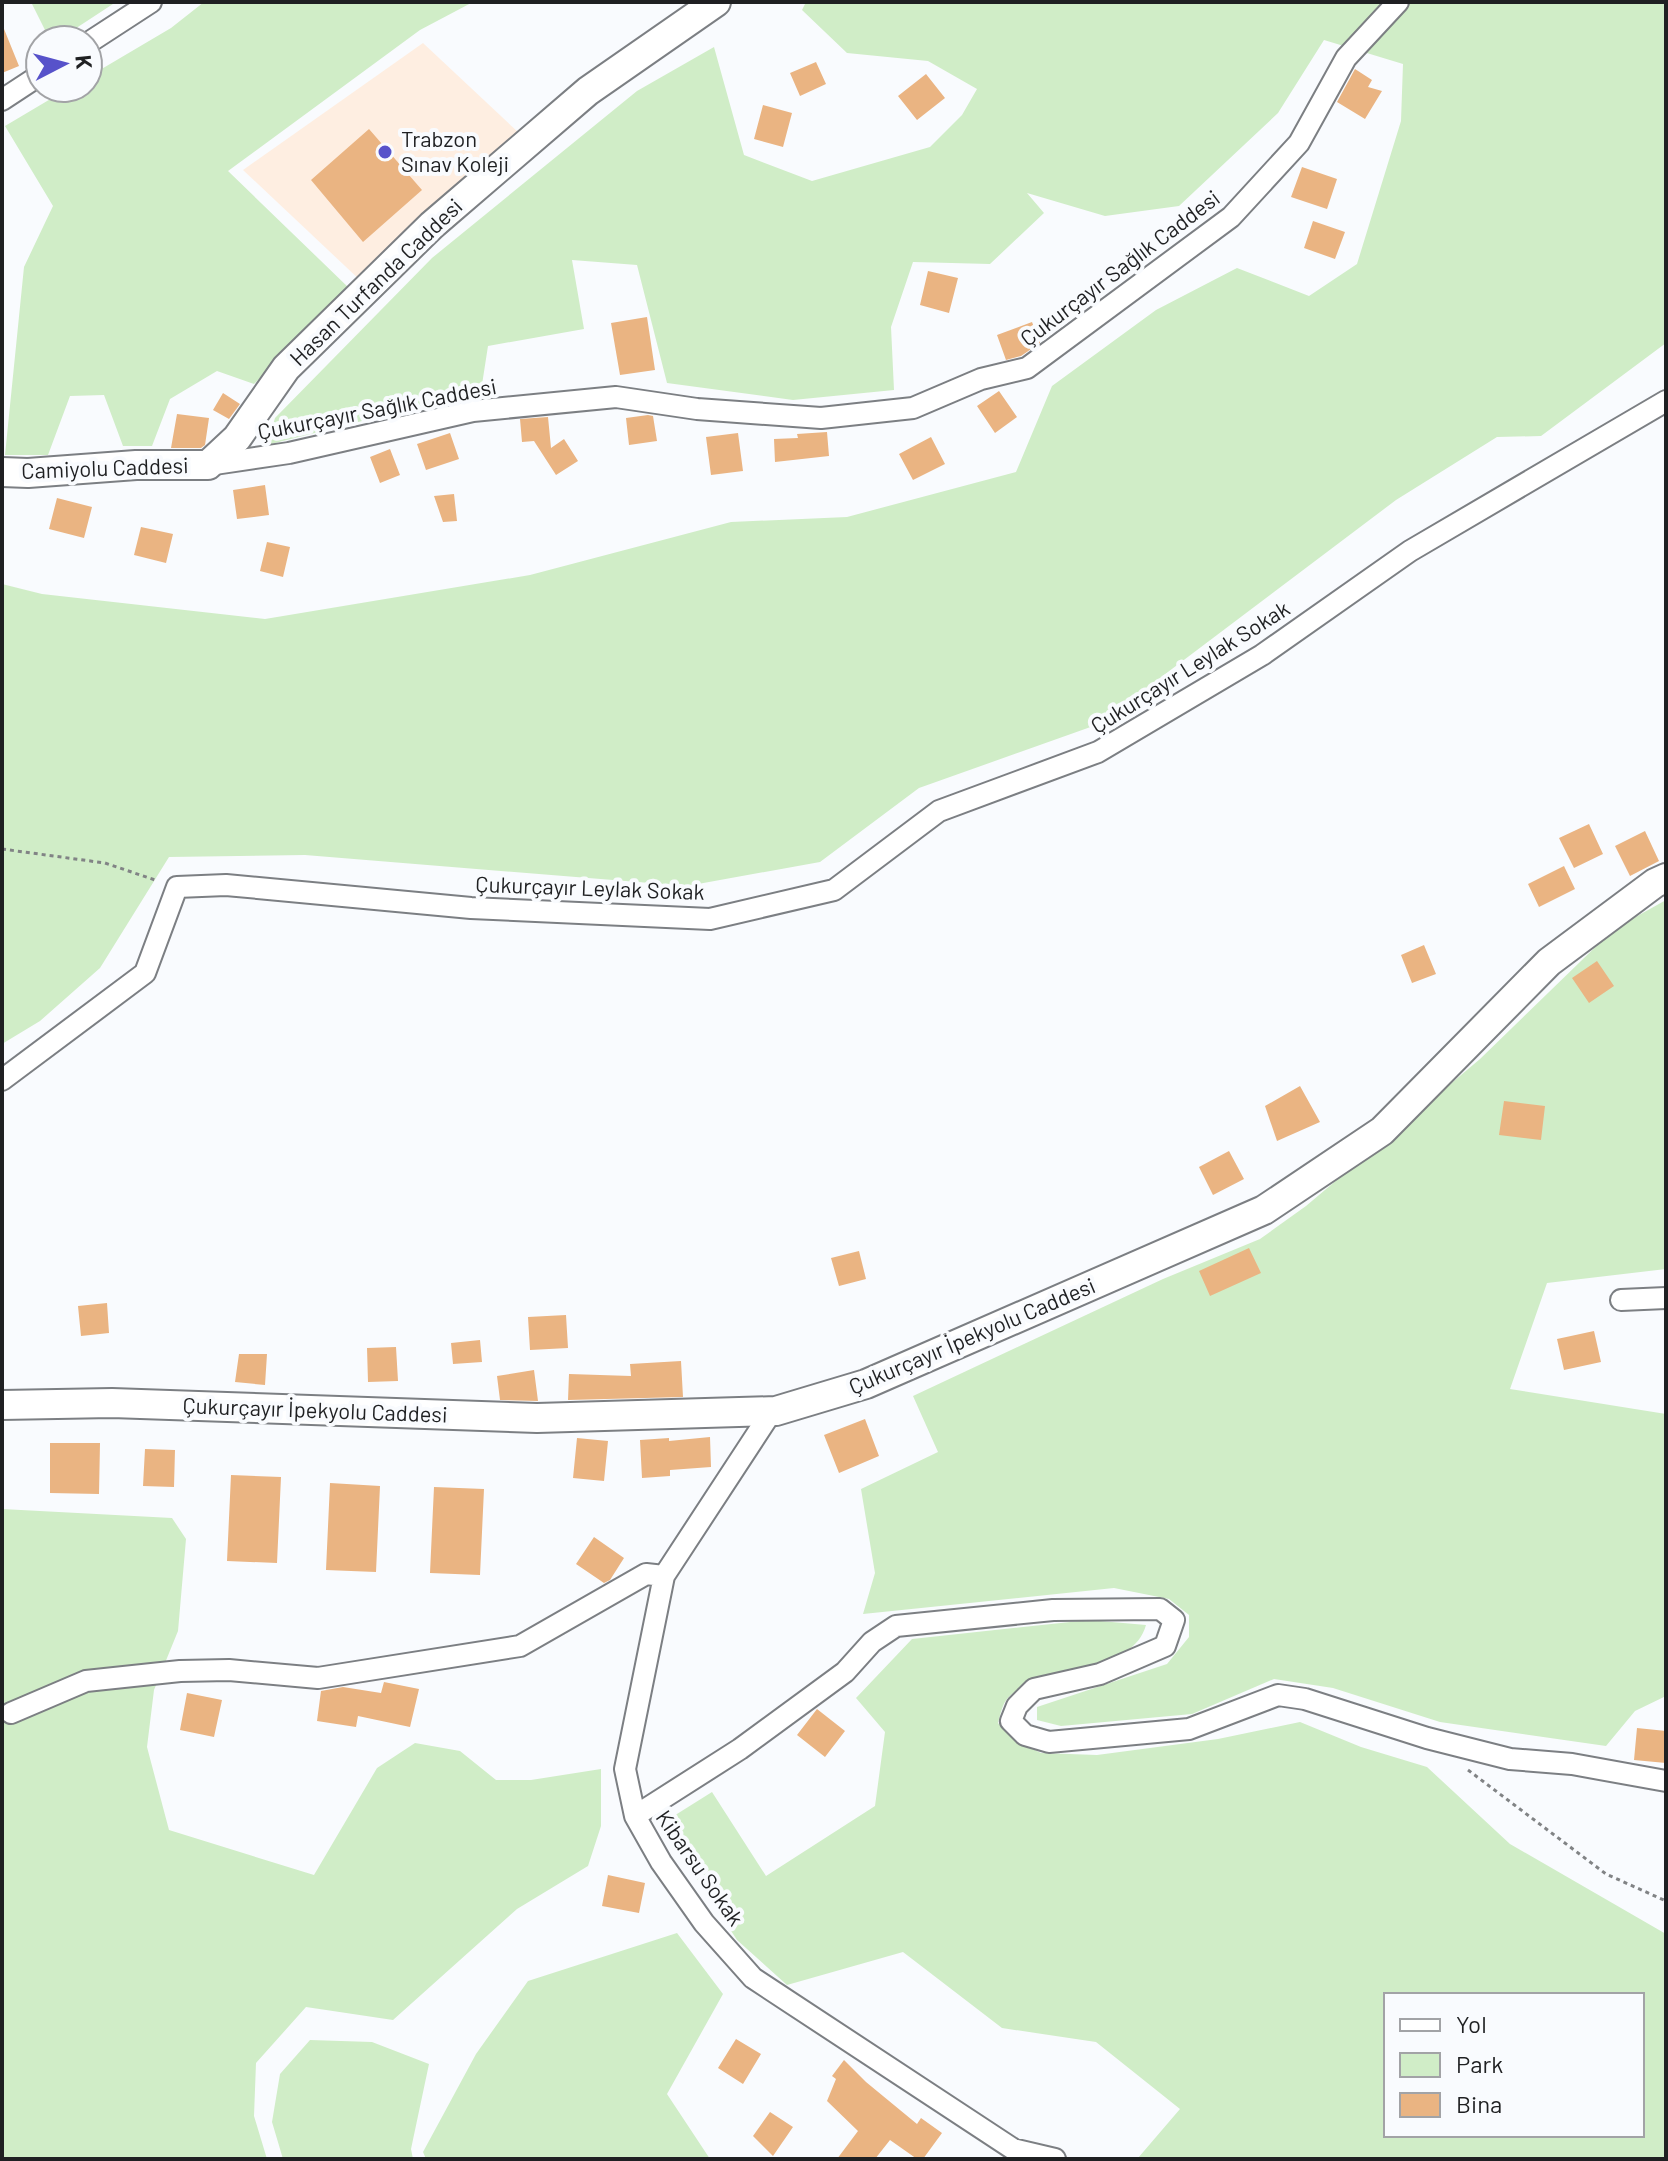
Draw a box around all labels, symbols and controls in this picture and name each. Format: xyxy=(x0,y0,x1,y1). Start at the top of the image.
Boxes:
north arrow xyxy=(24,24,104,104)
text: K xyxy=(71,54,99,70)
place label: Trabzon Sınav Koleji xyxy=(401,125,509,176)
marker: Trabzon Sınav Koleji xyxy=(376,143,394,161)
street label: Çukurçayır Sağlık Caddesi xyxy=(1015,184,1224,351)
street label: Hasan Turfanda Caddesi xyxy=(284,192,467,370)
street label: Çukurçayır Sağlık Caddesi xyxy=(255,372,498,444)
street label: Camiyolu Caddesi xyxy=(21,451,189,483)
street label: Çukurçayır Leylak Sokak xyxy=(1085,594,1294,738)
street label: Çukurçayır Leylak Sokak xyxy=(475,870,705,904)
street label: Çukurçayır İpekyolu Caddesi xyxy=(844,1271,1099,1399)
street label: Çukurçayır İpekyolu Caddesi xyxy=(182,1391,448,1427)
street label: Kibarsu Sokak xyxy=(651,1805,750,1930)
legend xyxy=(1384,1993,1644,2137)
text: Yol xyxy=(1456,2009,1487,2038)
text: Park xyxy=(1456,2049,1503,2078)
text: Bina xyxy=(1456,2089,1502,2118)

